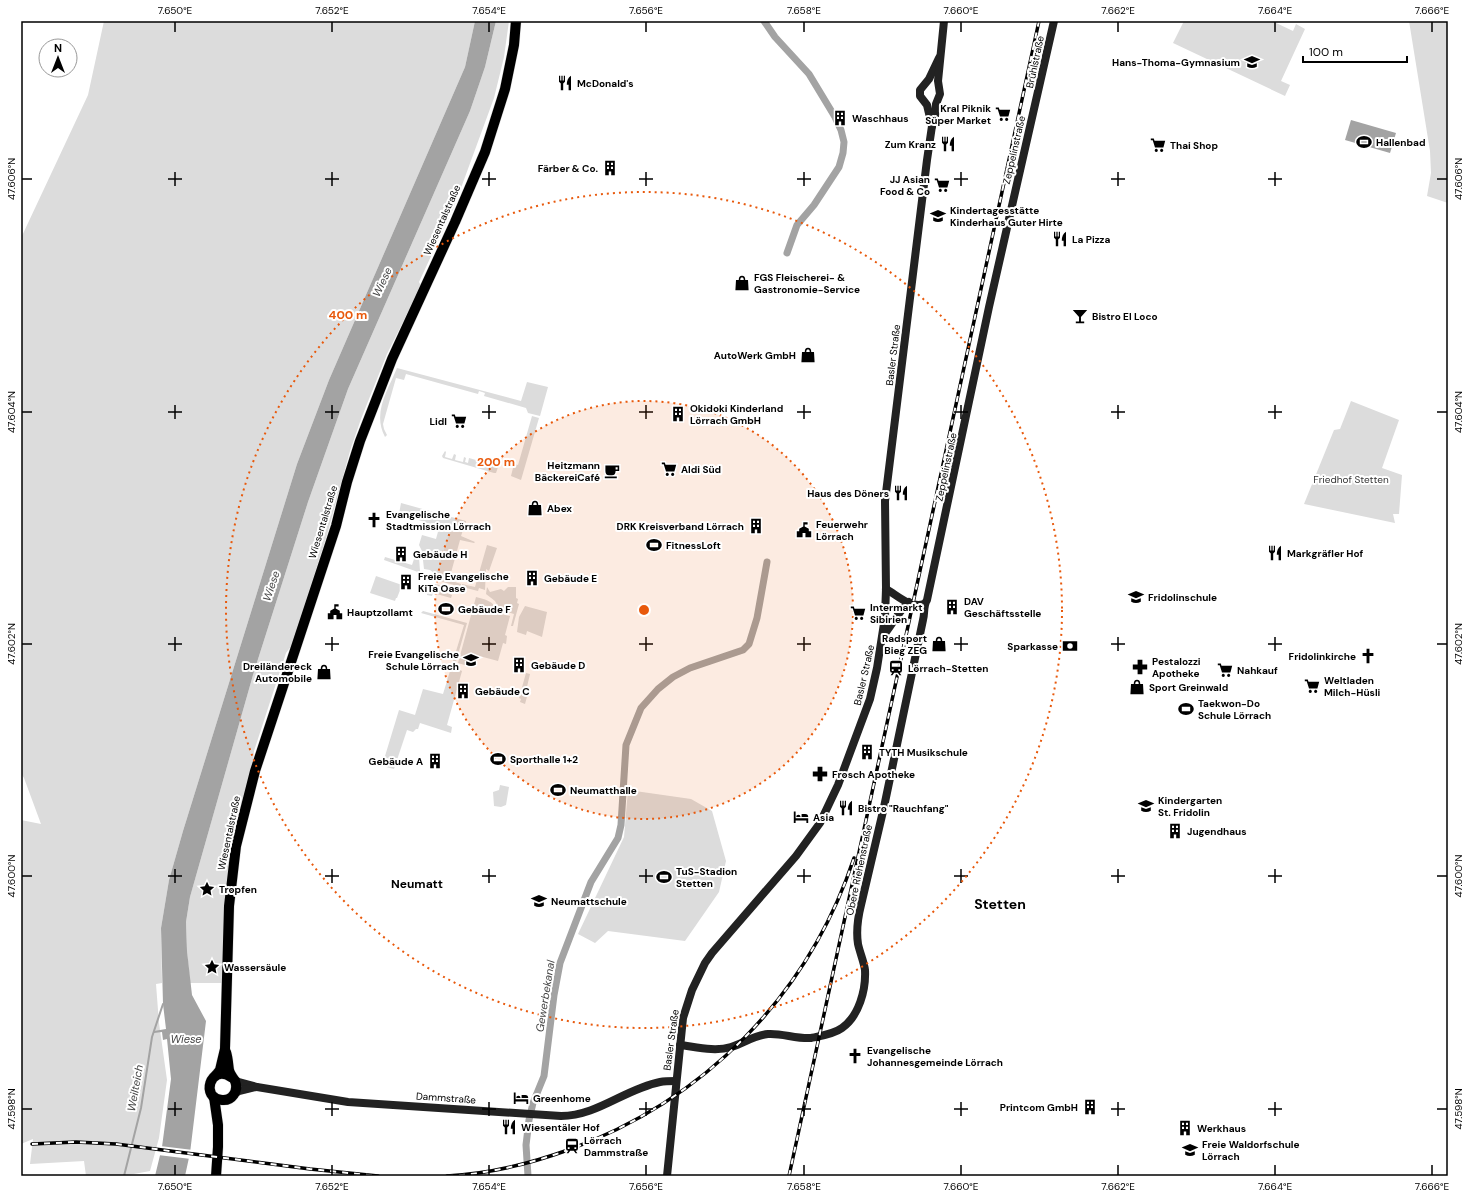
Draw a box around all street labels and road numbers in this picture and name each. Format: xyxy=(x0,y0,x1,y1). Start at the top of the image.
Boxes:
street label: Brühlstraße xyxy=(1023,34,1047,89)
street label: Zeppelinstraße xyxy=(1000,114,1028,185)
street label: Wiesentalstraße xyxy=(421,182,463,257)
street label: Basler Straße xyxy=(883,323,903,386)
street label: Zeppelinstraße xyxy=(932,431,960,502)
street label: Wiesentalstraße xyxy=(306,484,340,560)
street label: Basler Straße xyxy=(851,643,877,707)
street label: Wiesentalstraße xyxy=(215,794,243,871)
street label: Obere Riehenstraße xyxy=(843,823,875,917)
street label: Basler Straße xyxy=(660,1008,682,1071)
street label: Dammstraße xyxy=(416,1089,477,1107)

